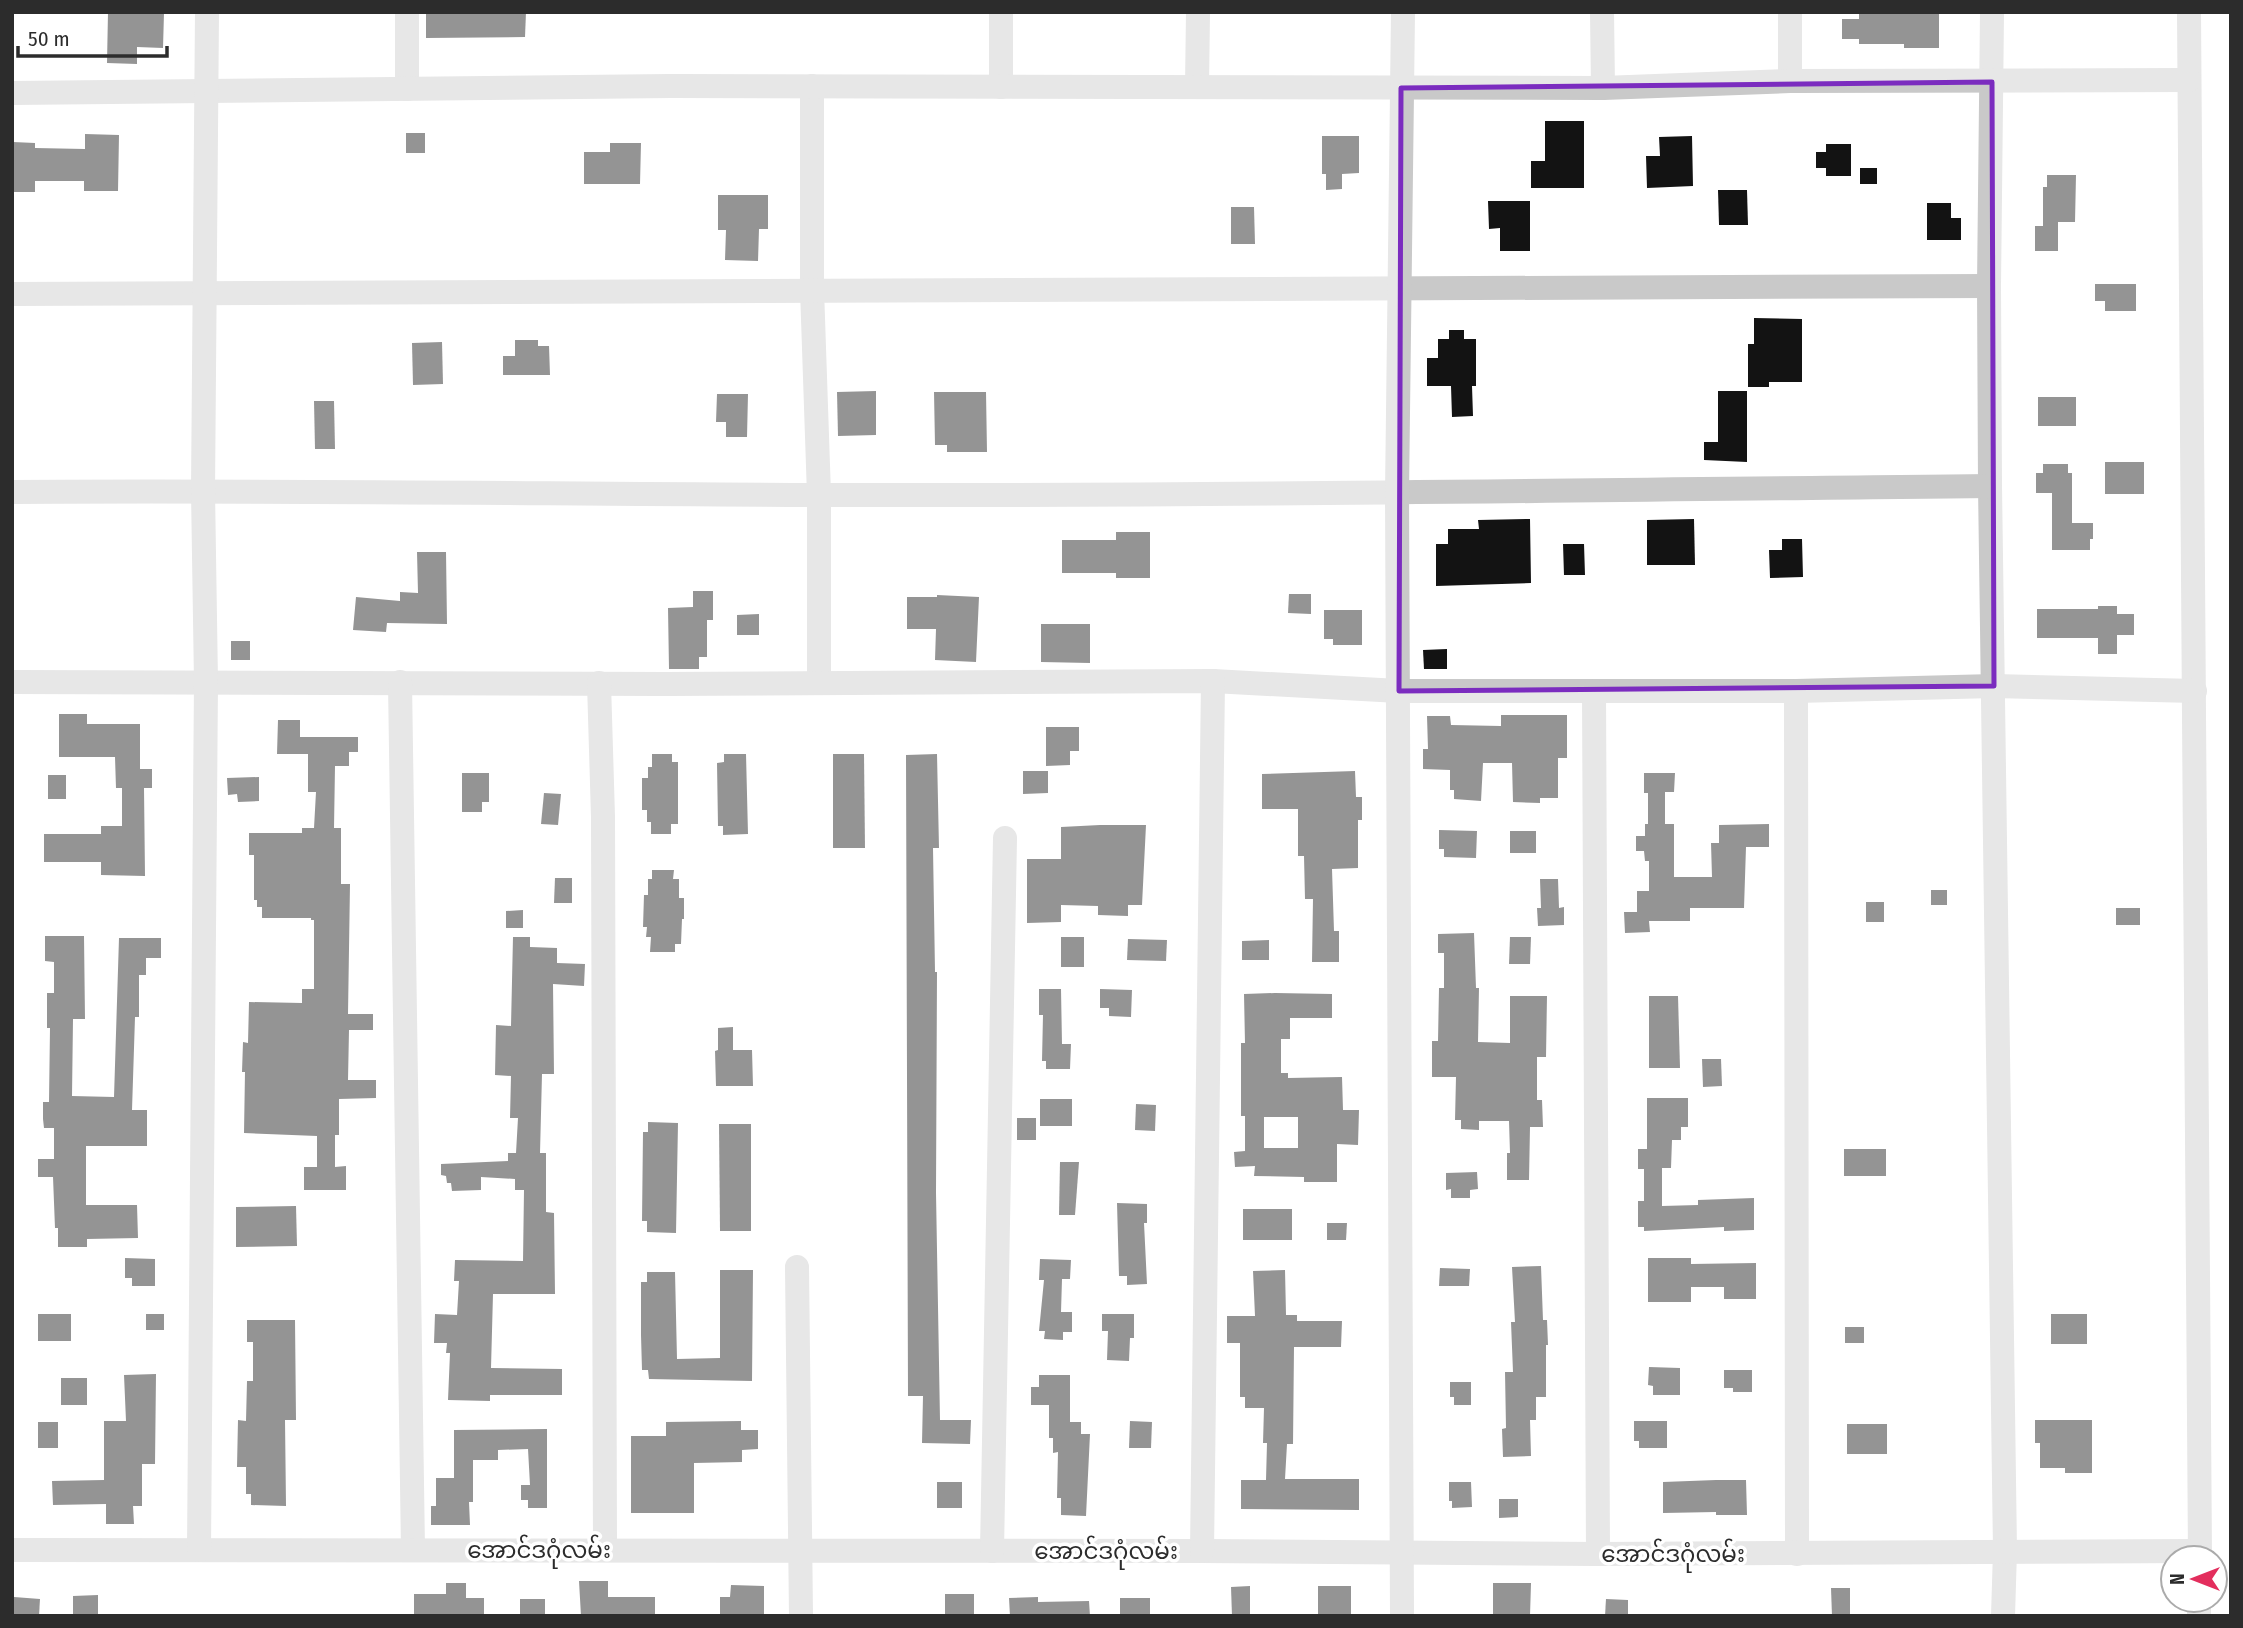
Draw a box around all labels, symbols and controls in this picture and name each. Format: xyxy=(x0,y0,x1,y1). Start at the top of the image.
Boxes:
scale bar xyxy=(18,14,166,58)
text: 50 m xyxy=(28,26,70,52)
street label: အောင်ဒဂုံလမ်း xyxy=(467,1534,611,1569)
street label: အောင်ဒဂုံလမ်း xyxy=(1034,1535,1178,1570)
street label: အောင်ဒဂုံလမ်း xyxy=(1601,1538,1745,1573)
north arrow xyxy=(2159,1544,2229,1614)
text: N xyxy=(2166,1573,2189,1585)

